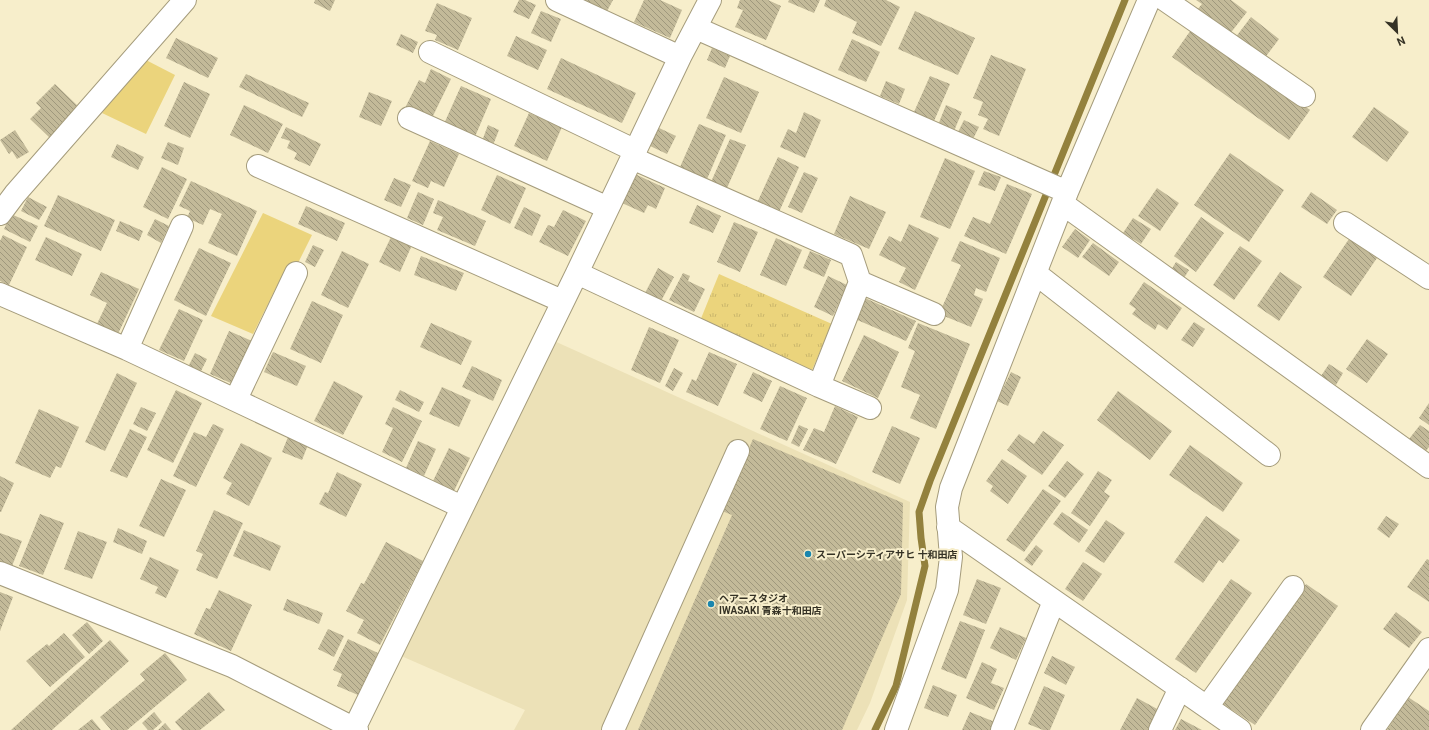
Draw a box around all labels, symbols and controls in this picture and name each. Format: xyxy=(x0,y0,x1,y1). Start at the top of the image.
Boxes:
north arrow xyxy=(1377,12,1417,52)
text: N xyxy=(1394,33,1407,48)
marker: スーパーシティアサヒ 十和田店 xyxy=(803,549,813,559)
place label: スーパーシティアサヒ 十和田店 xyxy=(816,549,958,560)
place label: ヘアースタジオ IWASAKI 青森十和田店 xyxy=(719,593,822,616)
marker: ヘアースタジオ IWASAKI 青森十和田店 xyxy=(706,599,716,609)

